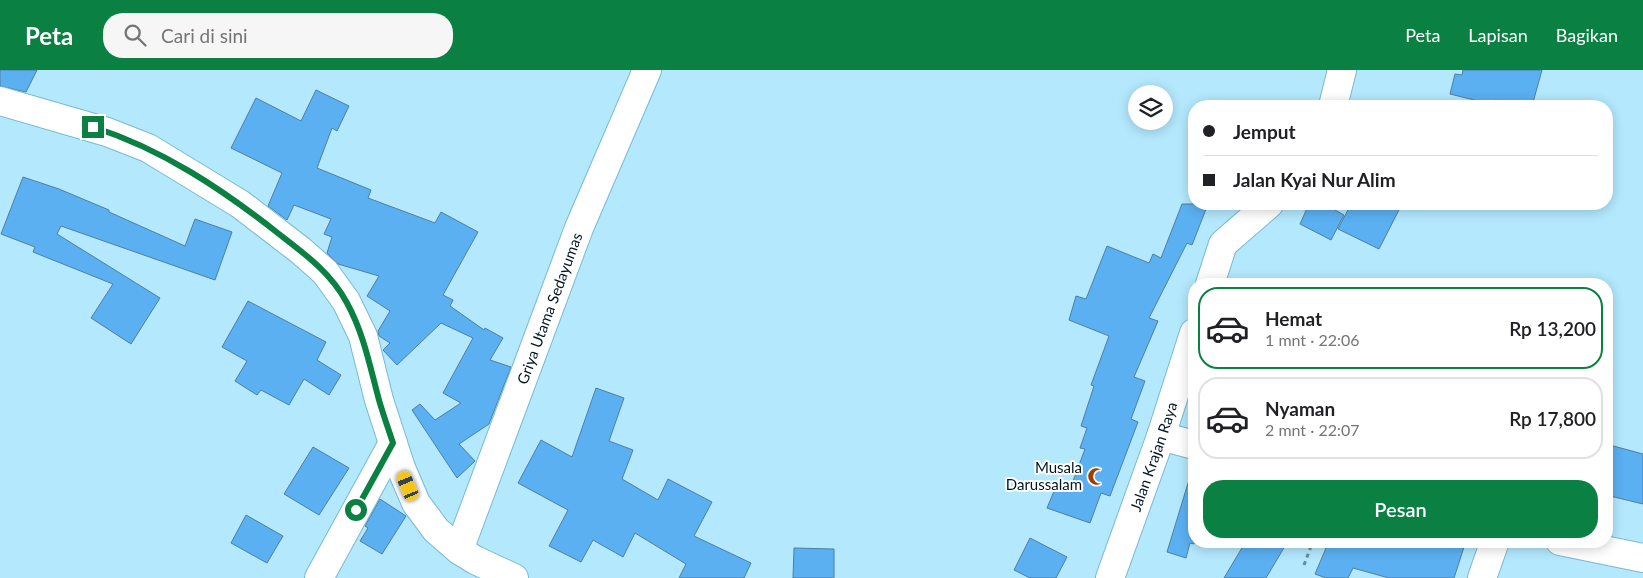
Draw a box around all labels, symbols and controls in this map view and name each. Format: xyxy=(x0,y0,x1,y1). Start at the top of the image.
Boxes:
search box xyxy=(103,13,453,58)
text: Peta xyxy=(25,21,73,50)
icon: search xyxy=(121,21,149,49)
text: Cari di sini xyxy=(161,24,248,47)
text: Peta xyxy=(1405,24,1440,46)
text: Lapisan xyxy=(1468,24,1528,46)
text: Bagikan xyxy=(1556,24,1618,46)
map controls xyxy=(1128,85,1173,130)
button: layers xyxy=(1128,85,1173,130)
route end xyxy=(82,116,104,138)
text: Jemput xyxy=(1233,120,1295,143)
text: Jalan Kyai Nur Alim xyxy=(1233,168,1396,191)
street label: Griya Utama Sedayumas xyxy=(513,230,586,387)
icon: car xyxy=(1205,306,1250,351)
text: Hemat xyxy=(1265,307,1322,330)
text: Rp 13,200 xyxy=(1509,317,1596,340)
text: 1 mnt · 22:06 xyxy=(1265,330,1360,349)
icon: car xyxy=(1205,396,1250,441)
text: Nyaman xyxy=(1265,397,1335,420)
street label: Jalan Krajan Raya xyxy=(1126,400,1180,513)
text: Rp 17,800 xyxy=(1509,407,1596,430)
text: 2 mnt · 22:07 xyxy=(1265,420,1360,439)
place label: Musala Darussalam xyxy=(1006,458,1082,493)
mosque icon: Musala Darussalam xyxy=(1086,466,1106,486)
car xyxy=(395,469,420,503)
button: Pesan xyxy=(1203,480,1598,538)
route start xyxy=(345,499,367,521)

